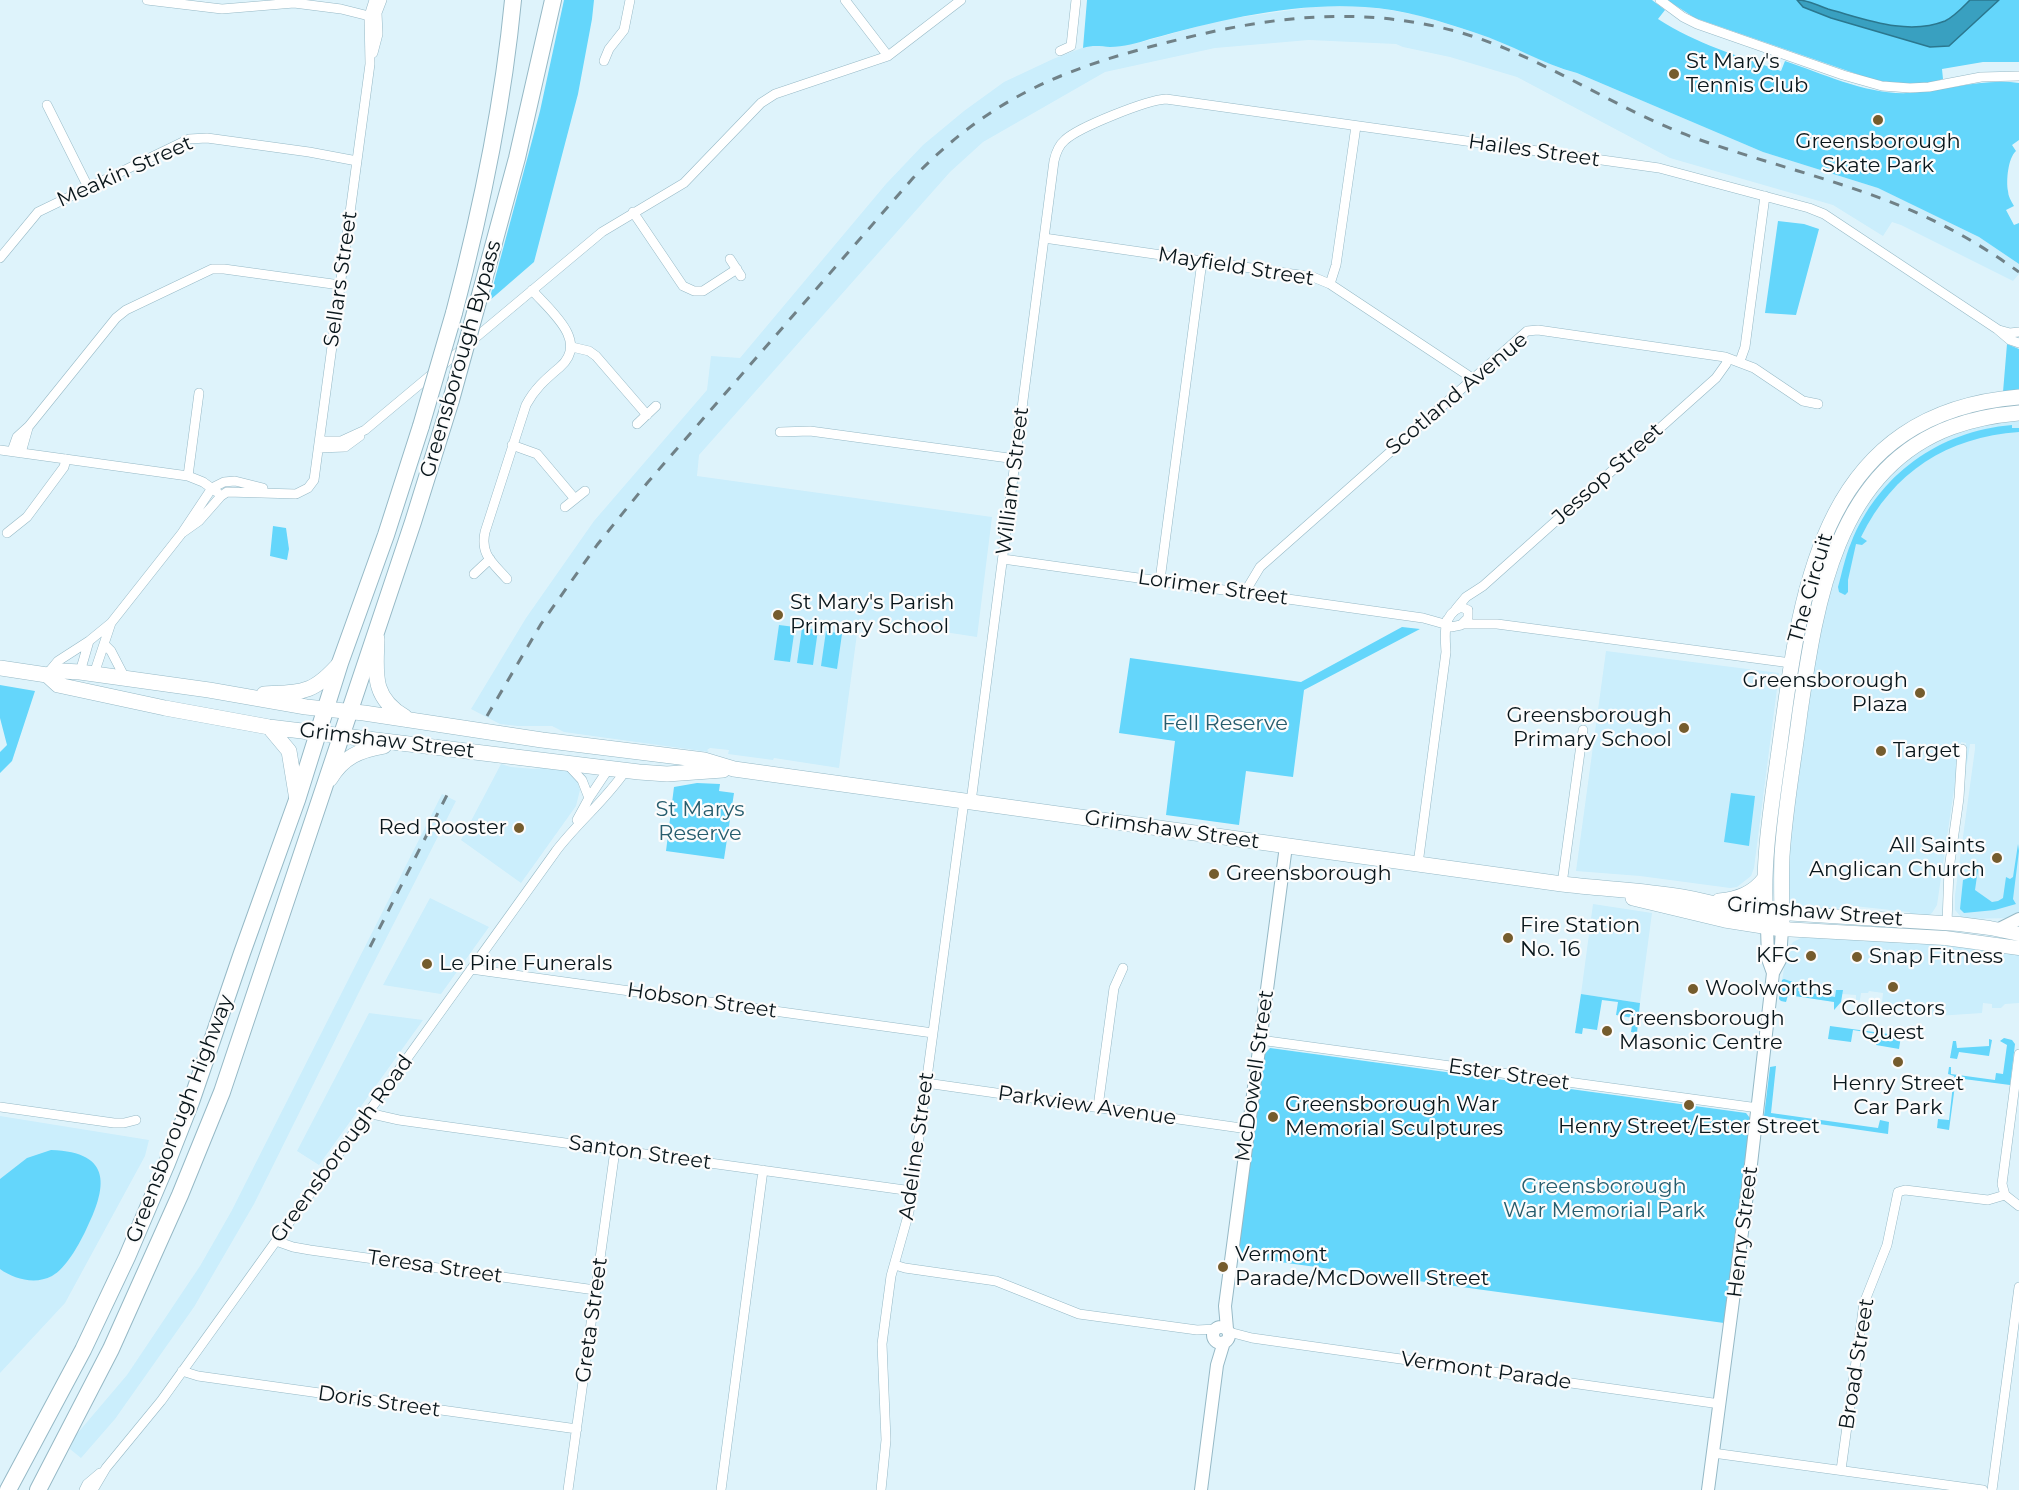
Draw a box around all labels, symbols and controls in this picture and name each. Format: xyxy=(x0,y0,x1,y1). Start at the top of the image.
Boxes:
place label: St Mary's Tennis Club xyxy=(1686,49,1808,99)
marker: St Mary's Tennis Club xyxy=(1667,67,1681,81)
marker: Greensborough Skate Park xyxy=(1871,113,1885,127)
street label: Hailes Street xyxy=(1467,129,1601,173)
place label: Greensborough Skate Park xyxy=(1795,129,1961,179)
street label: Meakin Street xyxy=(53,131,197,213)
street label: Sellars Street xyxy=(319,209,363,349)
street label: Greensborough Bypass xyxy=(415,238,507,480)
street label: Mayfield Street xyxy=(1156,242,1316,292)
street label: Scotland Avenue xyxy=(1381,327,1533,461)
street label: William Street xyxy=(991,405,1035,557)
street label: Jessop Street xyxy=(1548,418,1668,530)
street label: The Circuit xyxy=(1783,530,1839,646)
street label: Lorimer Street xyxy=(1136,565,1290,611)
place label: St Mary's Parish Primary School xyxy=(790,590,955,640)
marker: St Mary's Parish Primary School xyxy=(771,608,785,622)
place label: Greensborough Plaza xyxy=(1742,668,1908,718)
marker: Greensborough Plaza xyxy=(1913,686,1927,700)
place label: Greensborough Primary School xyxy=(1506,703,1672,753)
park label: Fell Reserve xyxy=(1162,711,1288,737)
street label: Grimshaw Street xyxy=(298,718,476,764)
marker: Greensborough Primary School xyxy=(1677,721,1691,735)
place label: Target xyxy=(1893,738,1961,764)
marker: Target xyxy=(1874,744,1888,758)
park label: St Marys Reserve xyxy=(655,797,745,847)
street label: Grimshaw Street xyxy=(1083,805,1261,855)
place label: Red Rooster xyxy=(378,815,507,841)
marker: Red Rooster xyxy=(512,821,526,835)
place label: All Saints Anglican Church xyxy=(1809,833,1985,883)
marker: All Saints Anglican Church xyxy=(1990,851,2004,865)
place label: Greensborough xyxy=(1226,861,1392,887)
marker: Greensborough xyxy=(1207,867,1221,881)
street label: Grimshaw Street xyxy=(1726,892,1904,932)
place label: Fire Station No. 16 xyxy=(1520,913,1640,963)
marker: Fire Station No. 16 xyxy=(1501,931,1515,945)
place label: KFC xyxy=(1756,943,1799,969)
place label: Snap Fitness xyxy=(1869,944,2003,970)
marker: KFC xyxy=(1804,949,1818,963)
marker: Snap Fitness xyxy=(1850,950,1864,964)
place label: Le Pine Funerals xyxy=(439,951,612,977)
marker: Le Pine Funerals xyxy=(420,957,434,971)
place label: Woolworths xyxy=(1705,976,1832,1002)
street label: Hobson Street xyxy=(625,978,779,1024)
marker: Collectors Quest xyxy=(1886,980,1900,994)
marker: Woolworths xyxy=(1686,982,1700,996)
street label: McDowell Street xyxy=(1230,988,1280,1164)
street label: Greensborough Highway xyxy=(121,991,239,1247)
place label: Collectors Quest xyxy=(1841,996,1945,1046)
place label: Greensborough Masonic Centre xyxy=(1619,1006,1785,1056)
marker: Greensborough Masonic Centre xyxy=(1600,1024,1614,1038)
street label: Greensborough Road xyxy=(265,1050,419,1248)
street label: Ester Street xyxy=(1447,1054,1571,1096)
marker: Henry Street Car Park xyxy=(1891,1055,1905,1069)
street label: Adeline Street xyxy=(894,1070,940,1222)
place label: Henry Street Car Park xyxy=(1832,1071,1964,1121)
street label: Parkview Avenue xyxy=(996,1081,1178,1131)
place label: Greensborough War Memorial Sculptures xyxy=(1285,1092,1503,1142)
marker: Henry Street/Ester Street xyxy=(1682,1098,1696,1112)
marker: Greensborough War Memorial Sculptures xyxy=(1266,1110,1280,1124)
place label: Henry Street/Ester Street xyxy=(1558,1114,1820,1140)
street label: Santon Street xyxy=(567,1131,713,1175)
street label: Henry Street xyxy=(1722,1165,1764,1299)
park label: Greensborough War Memorial Park xyxy=(1503,1174,1705,1224)
place label: Vermont Parade/McDowell Street xyxy=(1235,1242,1489,1292)
street label: Teresa Street xyxy=(366,1245,504,1289)
street label: Greta Street xyxy=(571,1256,613,1384)
marker: Vermont Parade/McDowell Street xyxy=(1216,1260,1230,1274)
street label: Broad Street xyxy=(1834,1296,1880,1432)
street label: Vermont Parade xyxy=(1399,1347,1573,1395)
street label: Doris Street xyxy=(316,1381,442,1423)

